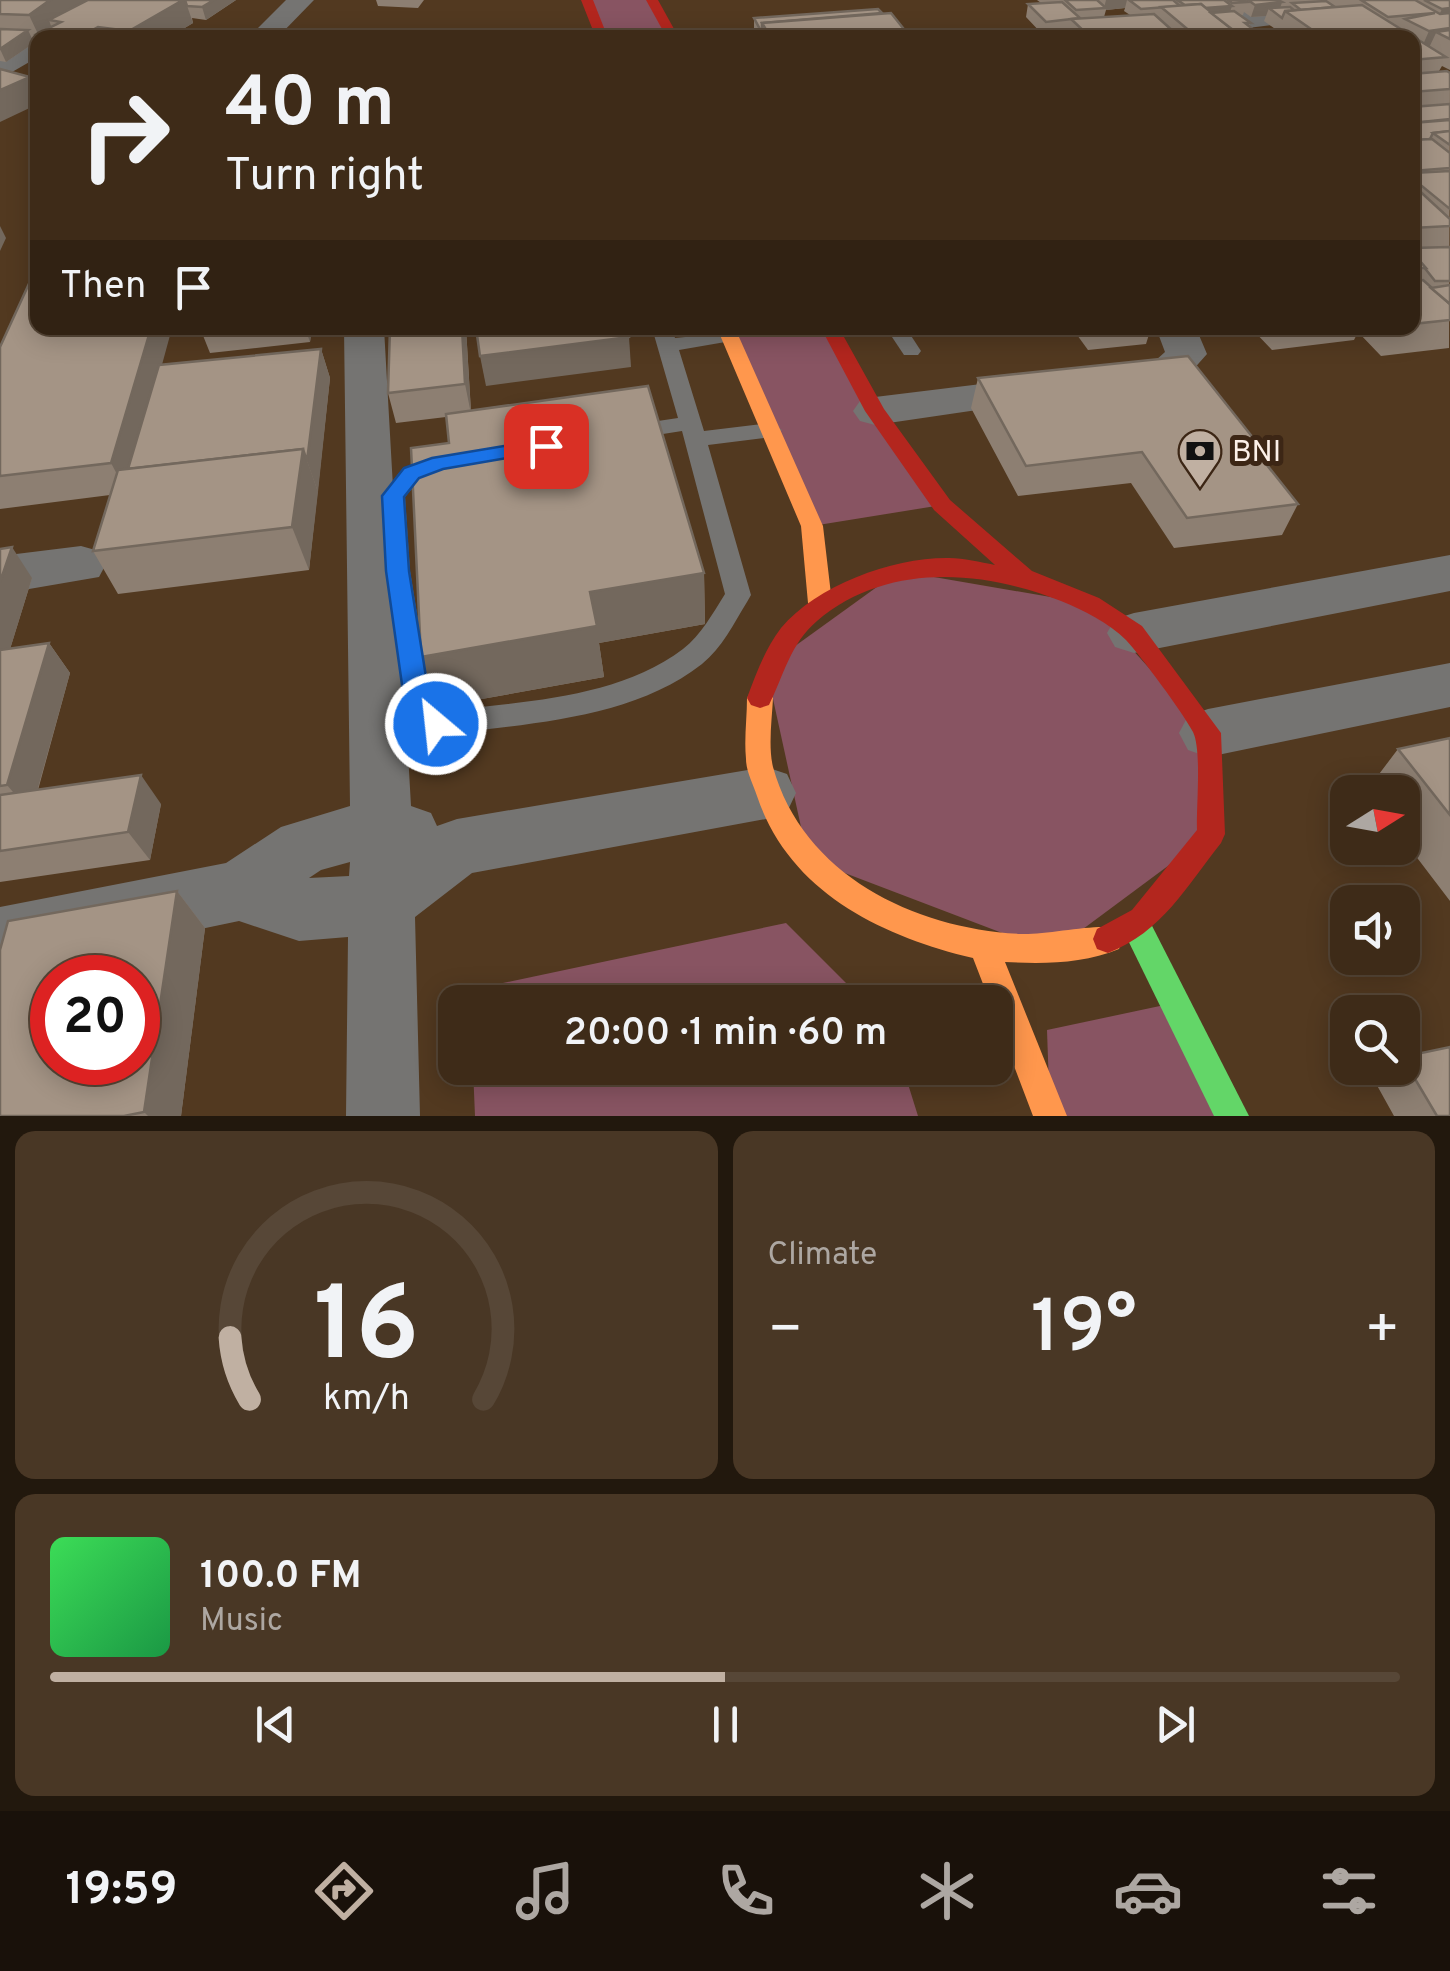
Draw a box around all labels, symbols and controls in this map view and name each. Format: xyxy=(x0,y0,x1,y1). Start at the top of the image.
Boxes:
text: 40 m xyxy=(225,62,395,151)
icon: right xyxy=(60,70,190,200)
text: Turn right xyxy=(225,149,424,206)
icon: arrive xyxy=(166,260,221,315)
text: Then xyxy=(60,263,146,312)
pin xyxy=(504,404,589,489)
icon: arrive xyxy=(519,419,574,474)
bank icon: BNI xyxy=(1177,428,1223,489)
place label: BNI xyxy=(1232,435,1281,472)
position arrow xyxy=(384,672,488,776)
north arrow xyxy=(1330,775,1420,865)
map controls xyxy=(1330,775,1420,1085)
button: sound xyxy=(1330,885,1420,975)
speed limit sign: 20 xyxy=(30,955,160,1085)
button: search xyxy=(1330,995,1420,1085)
text: 20:00 · 1 min · 60 m xyxy=(564,1010,887,1059)
text: Climate xyxy=(768,1236,877,1276)
text: 16 xyxy=(313,1265,419,1397)
text: 19° xyxy=(1031,1284,1137,1379)
text: − xyxy=(768,1297,803,1367)
text: + xyxy=(1365,1297,1400,1367)
text: km/h xyxy=(323,1377,410,1423)
text: 100.0 FM xyxy=(200,1553,362,1602)
text: Music xyxy=(200,1602,283,1642)
icon: previous xyxy=(248,1697,303,1752)
icon: pause xyxy=(698,1697,753,1752)
icon: next xyxy=(1148,1697,1203,1752)
icon: directions xyxy=(309,1856,379,1926)
icon: music xyxy=(510,1856,580,1926)
icon: phone xyxy=(711,1856,781,1926)
icon: climate xyxy=(912,1856,982,1926)
icon: car xyxy=(1113,1856,1183,1926)
icon: filters xyxy=(1314,1856,1384,1926)
text: 19:59 xyxy=(66,1863,177,1920)

